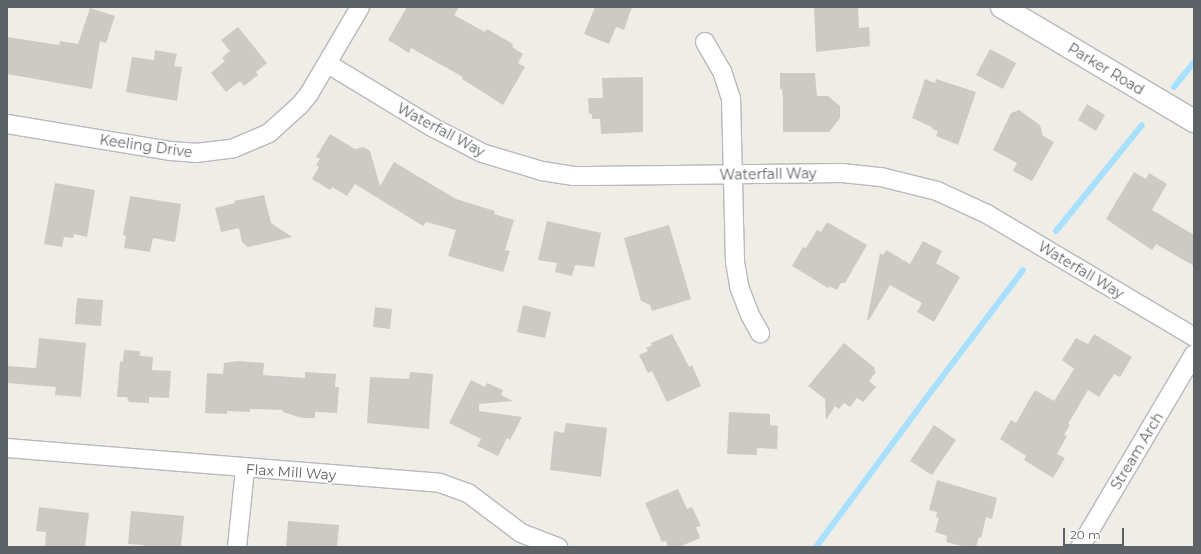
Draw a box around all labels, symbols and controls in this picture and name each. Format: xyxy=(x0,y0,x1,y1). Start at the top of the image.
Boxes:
street label: Parker Road xyxy=(1065,40,1147,98)
street label: Waterfall Way xyxy=(394,100,488,160)
street label: Keeling Drive xyxy=(99,131,193,161)
street label: Waterfall Way xyxy=(719,165,817,183)
street label: Waterfall Way xyxy=(1035,238,1127,302)
street label: Stream Arch xyxy=(1107,409,1167,493)
street label: Flax Mill Way xyxy=(245,460,337,484)
scale bar xyxy=(1065,520,1126,546)
text: 20 m xyxy=(1070,527,1101,542)

